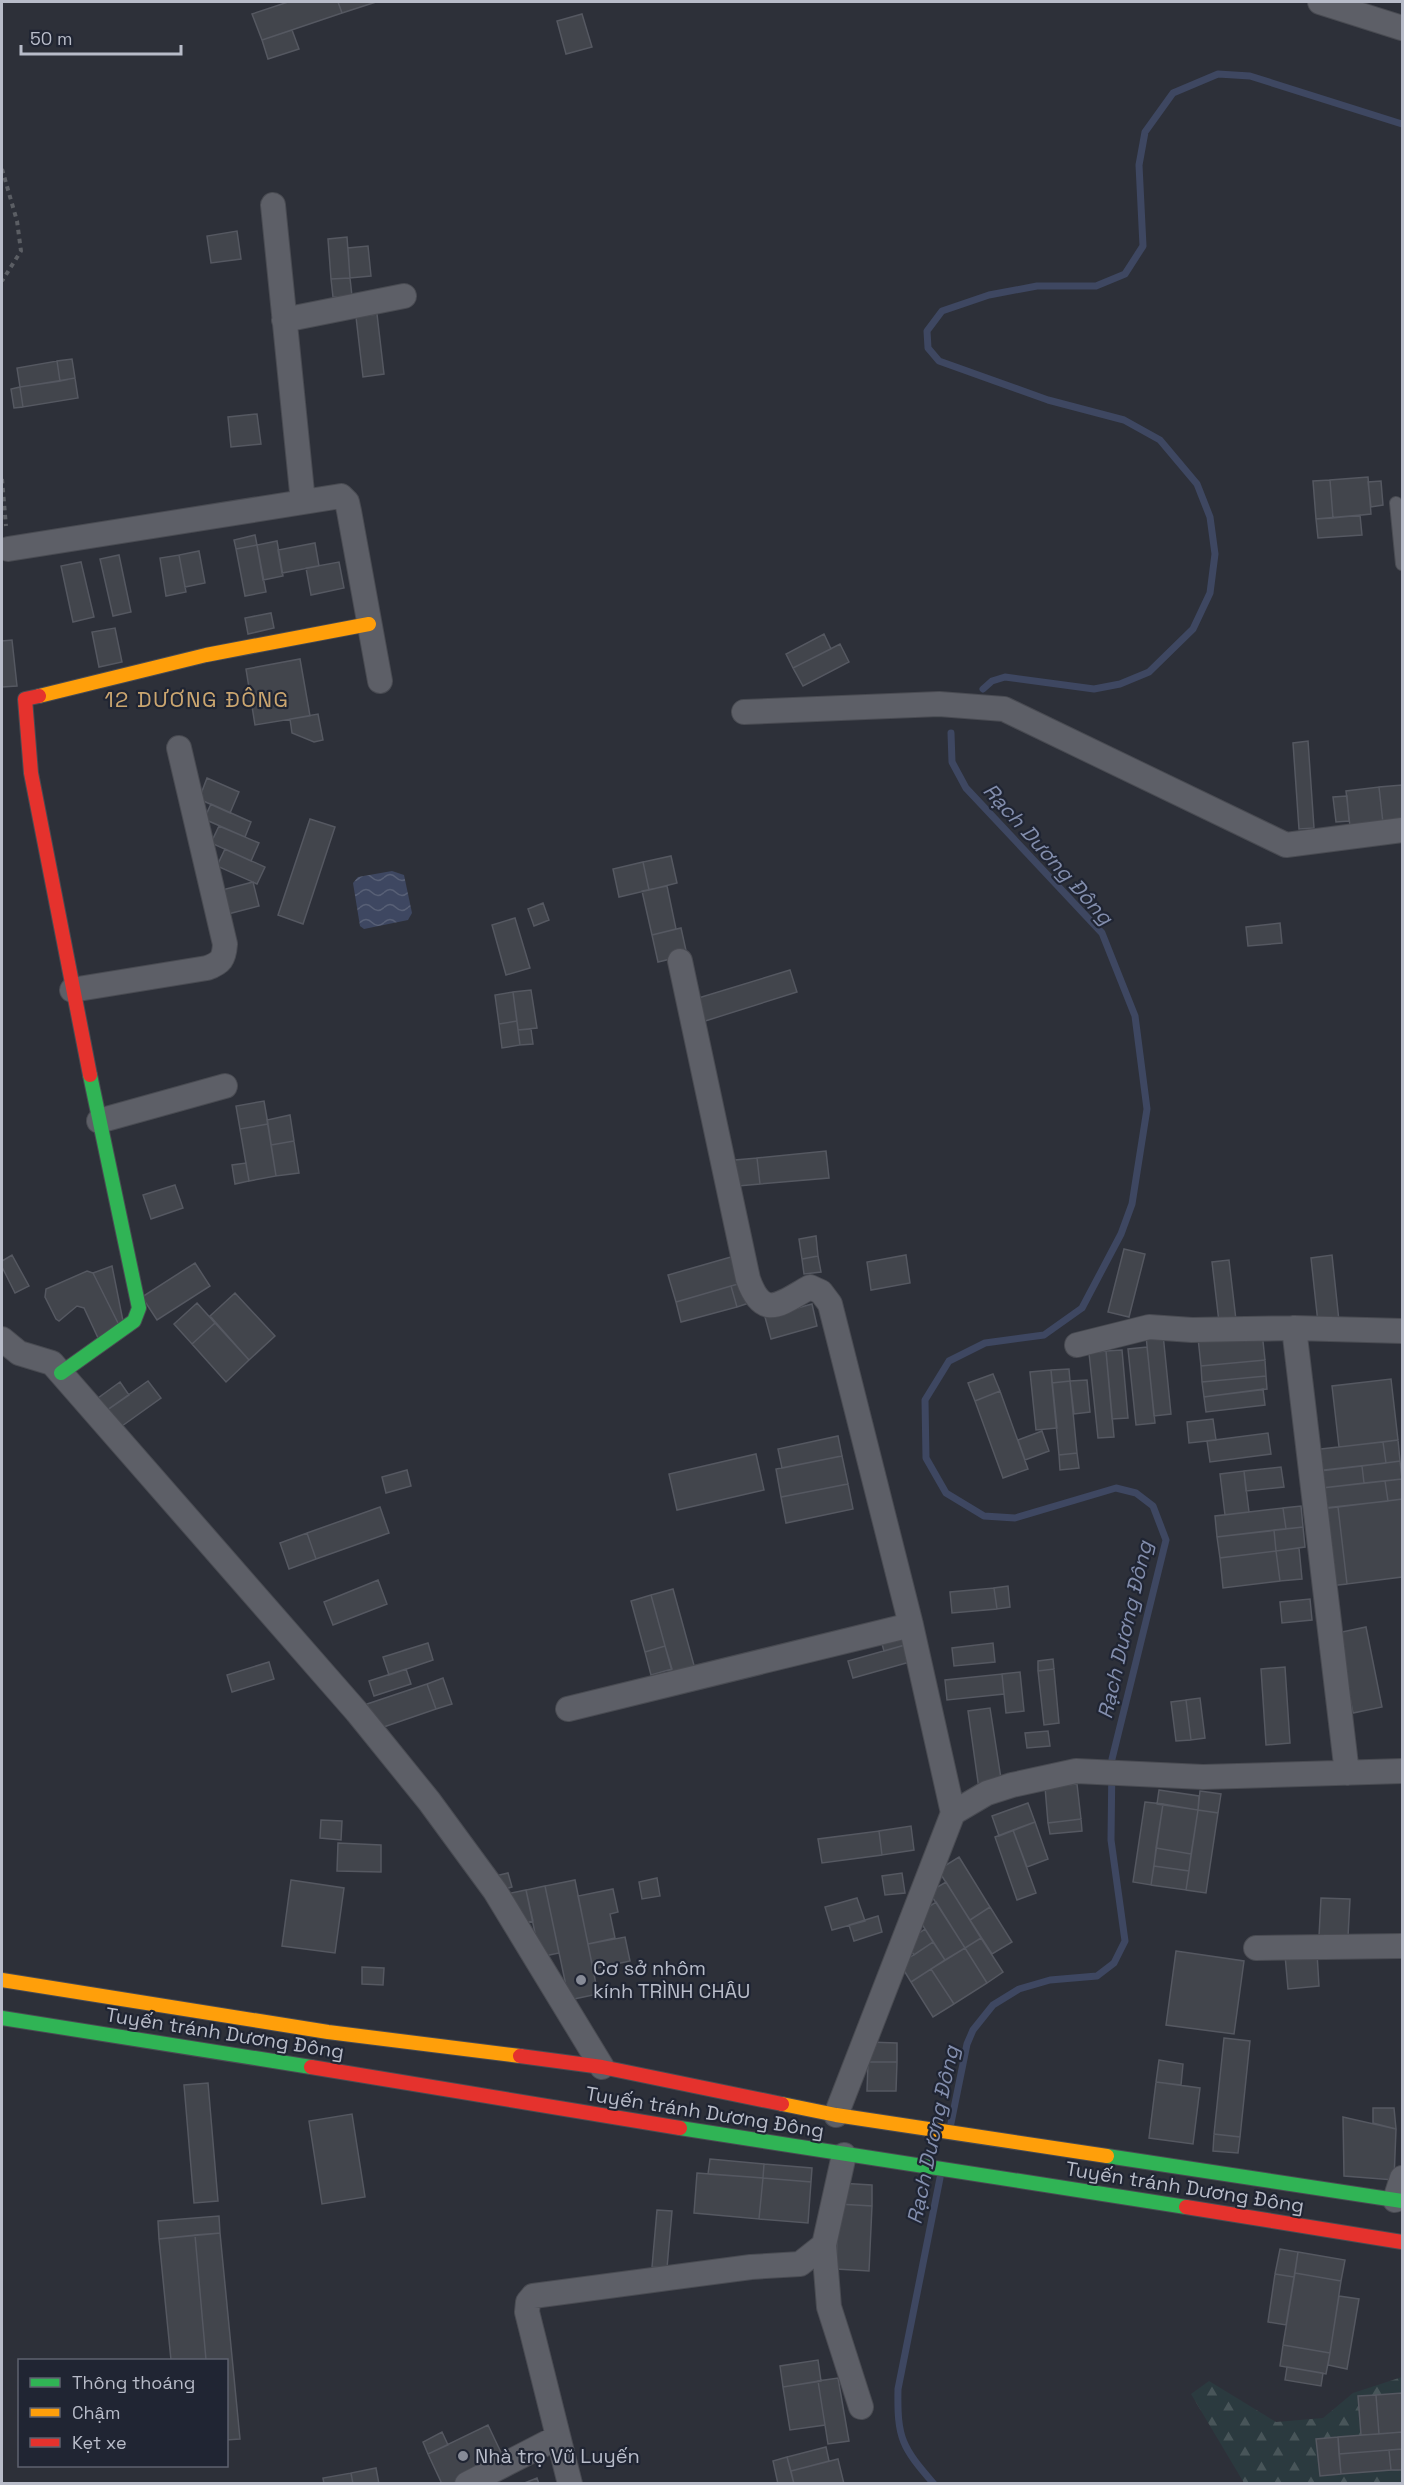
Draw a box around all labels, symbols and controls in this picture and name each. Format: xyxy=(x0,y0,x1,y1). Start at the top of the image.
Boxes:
scale bar xyxy=(21,18,182,56)
text: 50 m xyxy=(30,27,72,50)
district label: 12 DƯƠNG ĐÔNG xyxy=(104,685,290,713)
water label: Rạch Dương Đông xyxy=(978,777,1120,931)
water label: Rạch Dương Đông xyxy=(1091,1537,1158,1721)
place label: Cơ sở nhôm kính TRÌNH CHÂU xyxy=(593,1955,750,2004)
marker: Cơ sở nhôm kính TRÌNH CHÂU xyxy=(574,1973,588,1987)
street label: Tuyến tránh Dương Đông xyxy=(104,2001,346,2065)
water label: Rạch Dương Đông xyxy=(900,2042,965,2226)
street label: Tuyến tránh Dương Đông xyxy=(584,2080,826,2144)
street label: Tuyến tránh Dương Đông xyxy=(1064,2155,1306,2219)
legend xyxy=(18,2359,228,2467)
text: Thông thoáng xyxy=(72,2371,195,2394)
text: Chậm xyxy=(72,2401,120,2424)
text: Kẹt xe xyxy=(72,2431,127,2454)
place label: Nhà trọ Vũ Luyến xyxy=(475,2443,640,2469)
marker: Nhà trọ Vũ Luyến xyxy=(456,2449,470,2463)

